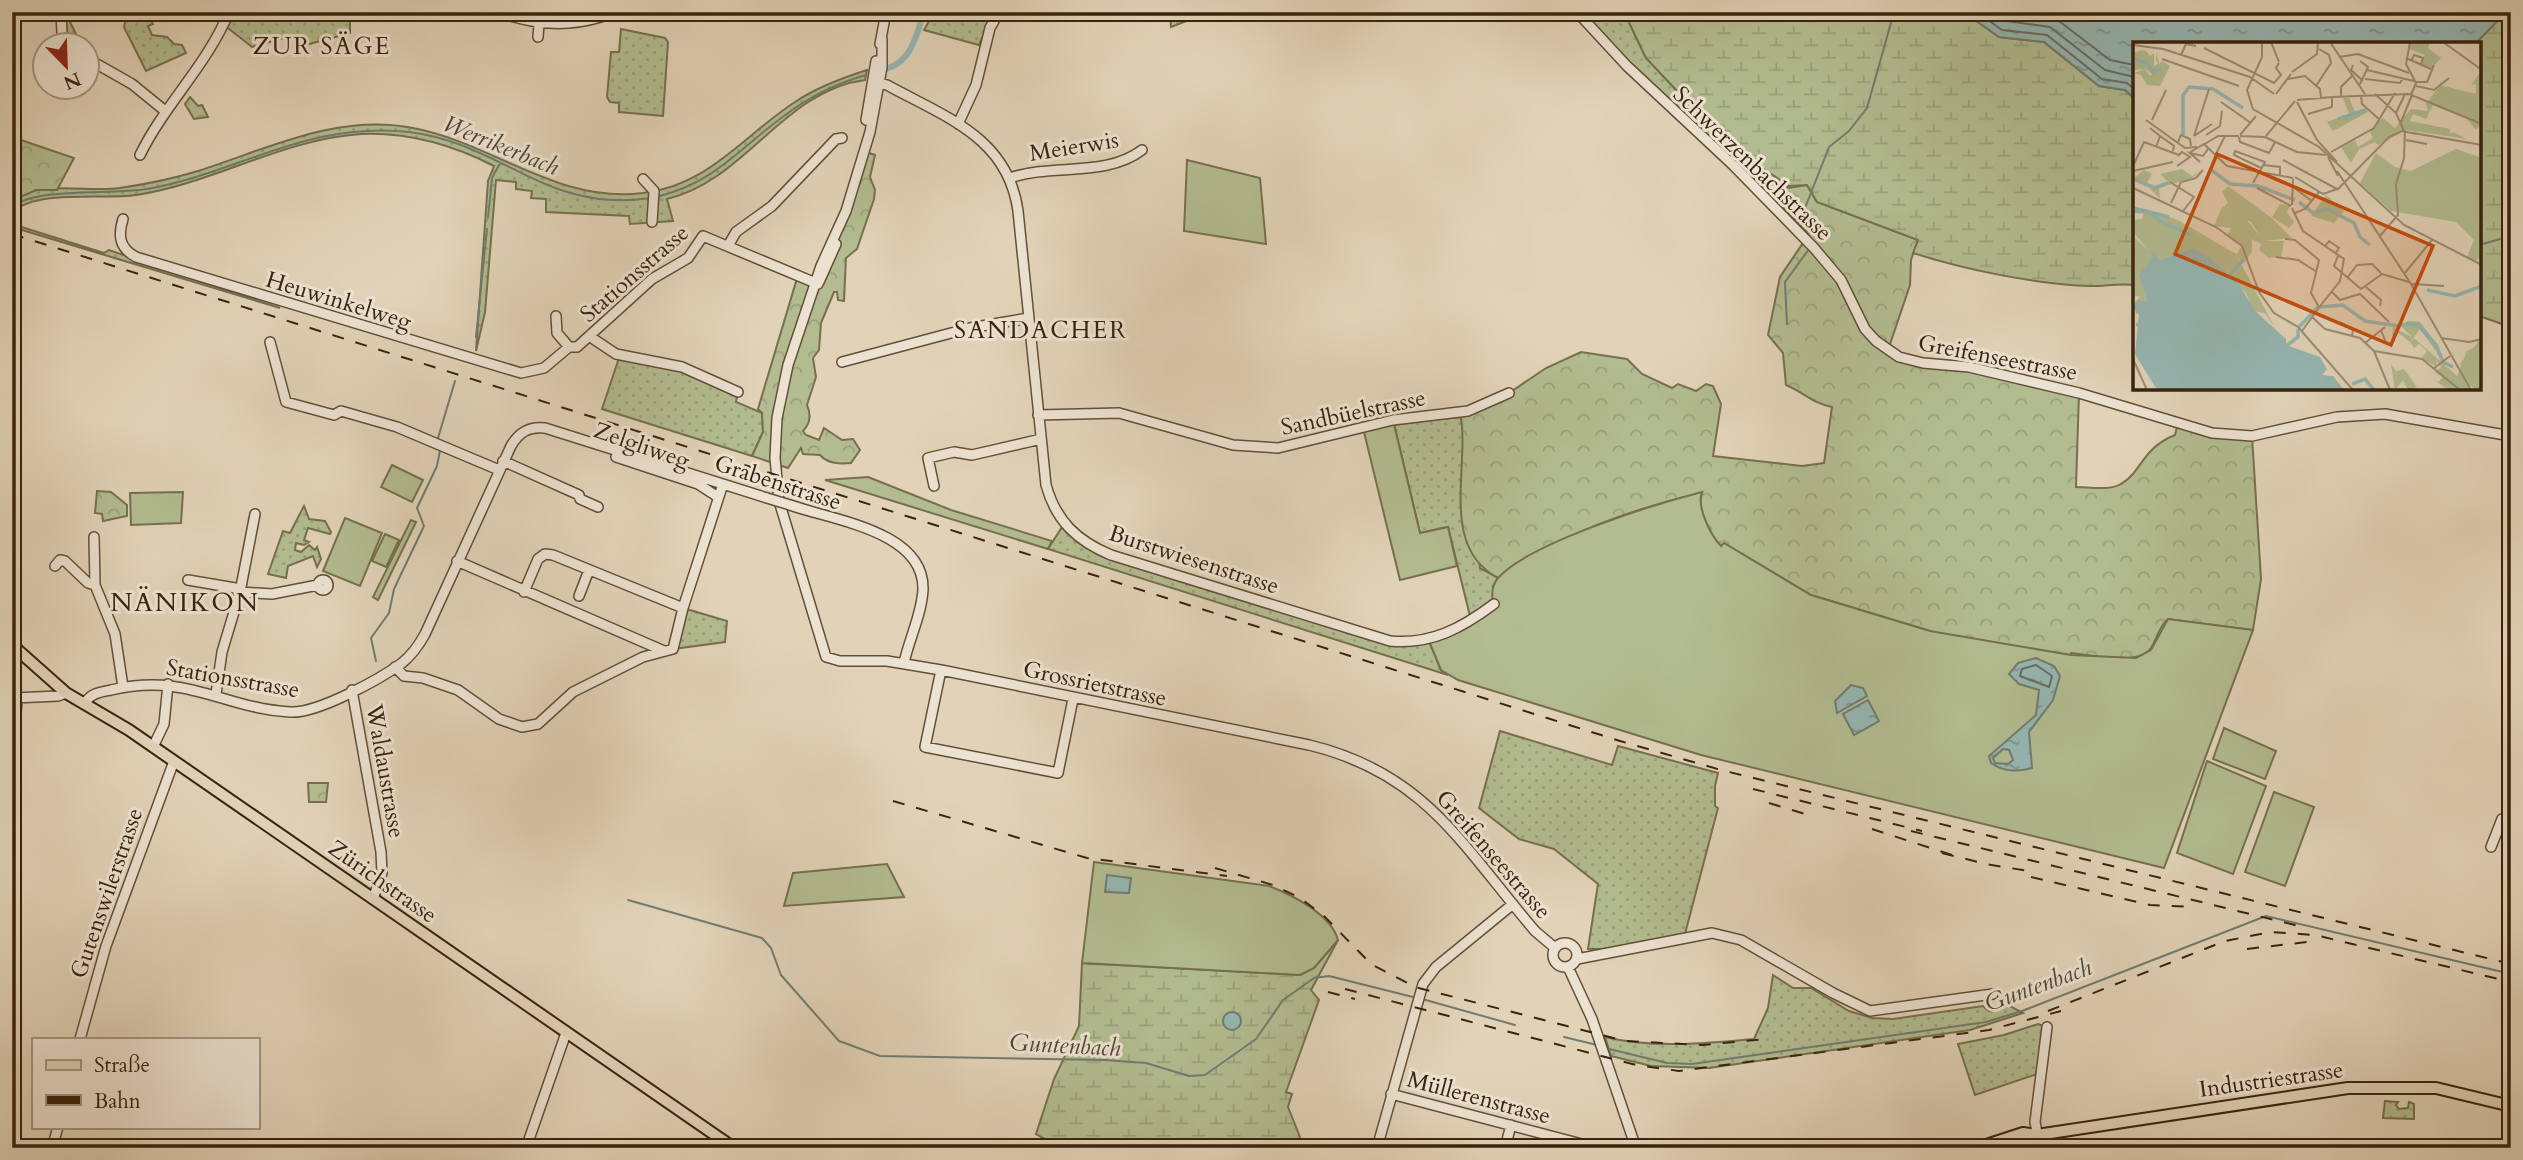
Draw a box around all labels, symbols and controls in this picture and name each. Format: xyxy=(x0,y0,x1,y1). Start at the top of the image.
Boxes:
district label: ZUR SÄGE xyxy=(253,30,391,63)
north arrow xyxy=(32,32,102,102)
inset map xyxy=(2133,42,2481,390)
text: N xyxy=(59,66,85,96)
street label: Schwerzenbachstrasse xyxy=(1666,79,1839,248)
water label: Werrikerbach xyxy=(438,107,564,184)
street label: Meierwis xyxy=(1027,124,1121,169)
street label: Stationsstrasse xyxy=(573,217,695,329)
street label: Heuwinkelweg xyxy=(262,264,416,337)
district label: SANDACHER xyxy=(954,314,1128,347)
street label: Greifenseestrasse xyxy=(1916,327,2080,388)
street label: Sandbüelstrasse xyxy=(1278,382,1428,443)
street label: Zelgliweg xyxy=(590,415,694,476)
street label: Grabenstrasse xyxy=(711,447,845,518)
street label: Burstwiesenstrasse xyxy=(1105,517,1283,602)
district label: NÄNIKON xyxy=(110,585,260,620)
street label: Stationsstrasse xyxy=(164,652,302,705)
street label: Grossrietstrasse xyxy=(1020,653,1170,714)
street label: Waldaustrasse xyxy=(358,701,413,840)
street label: Greifenseestrasse xyxy=(1429,783,1558,926)
street label: Gutenswilerstrasse xyxy=(63,804,150,982)
street label: Zürichstrasse xyxy=(322,833,443,930)
water label: Guntenbach xyxy=(1980,951,2097,1020)
water label: Guntenbach xyxy=(1008,1026,1122,1065)
legend xyxy=(32,1038,259,1128)
text: Straße xyxy=(94,1051,150,1080)
street label: Industriestrasse xyxy=(2197,1054,2345,1105)
street label: Müllerenstrasse xyxy=(1404,1063,1554,1132)
text: Bahn xyxy=(94,1087,141,1116)

